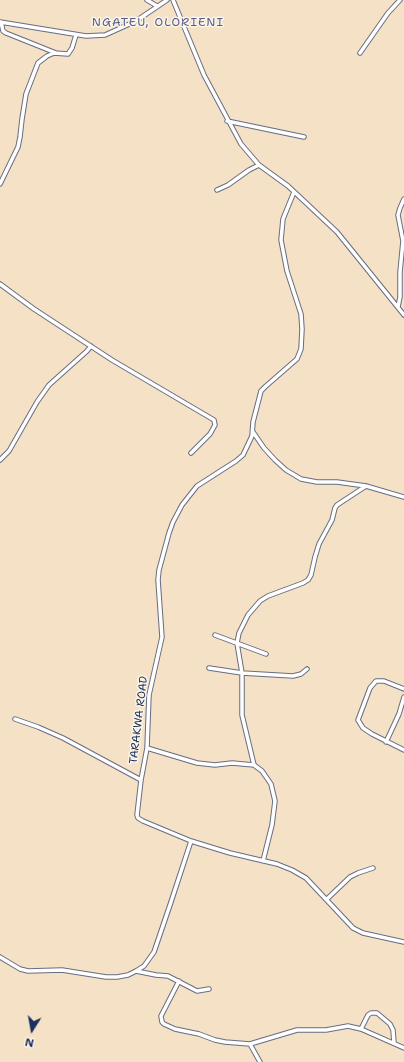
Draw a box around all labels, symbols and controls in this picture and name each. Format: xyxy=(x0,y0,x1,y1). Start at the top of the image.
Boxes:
district label: NGATEU, OLORIENI xyxy=(92,16,224,30)
street label: TARAKWA ROAD xyxy=(127,675,151,765)
north arrow xyxy=(12,1010,52,1050)
text: N xyxy=(24,1034,35,1050)

